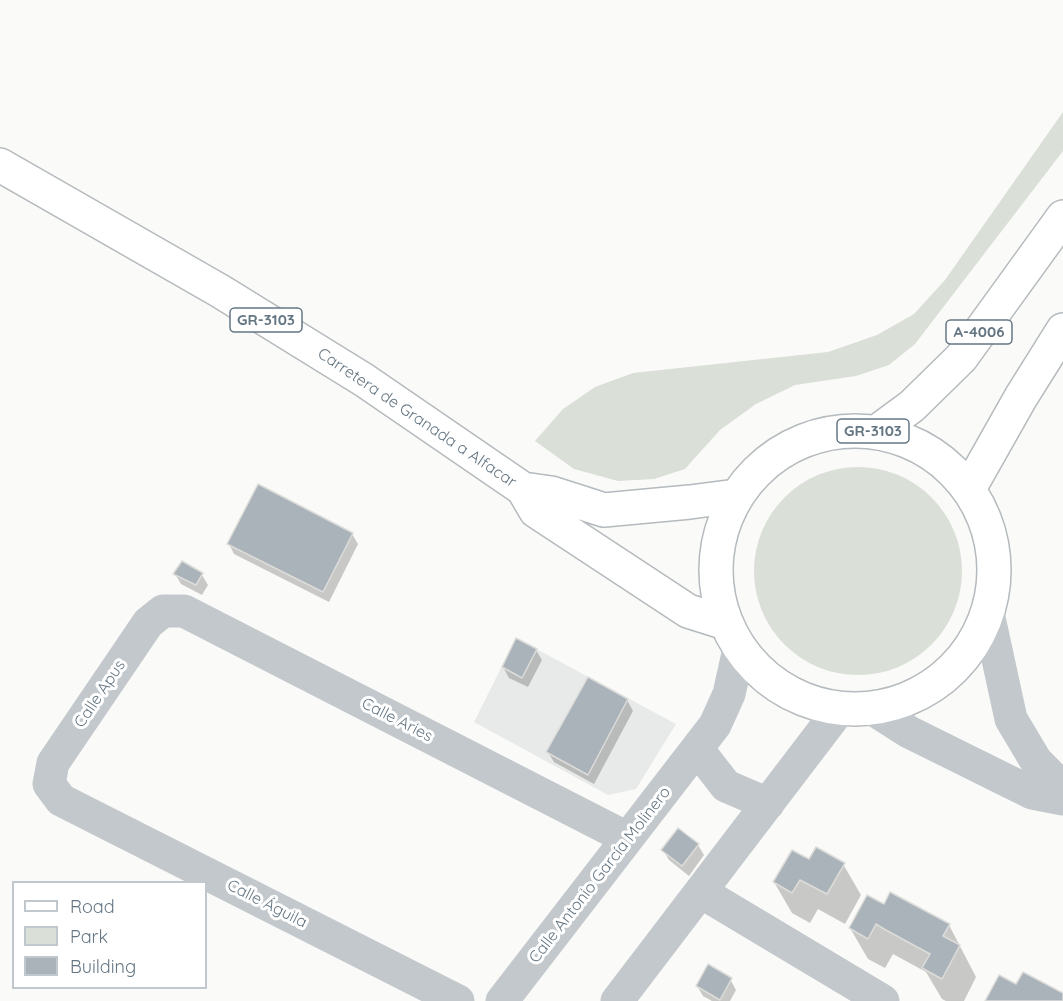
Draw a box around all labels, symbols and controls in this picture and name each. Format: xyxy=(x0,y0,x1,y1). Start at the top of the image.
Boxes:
road number: GR-3103 xyxy=(230,308,302,332)
road number: A-4006 xyxy=(946,320,1012,344)
street label: Carretera de Granada a Alfacar xyxy=(314,344,520,492)
road number: GR-3103 xyxy=(837,419,909,443)
street label: Calle Apus xyxy=(70,657,130,731)
street label: Calle Aries xyxy=(358,694,436,746)
street label: Calle Antonio García Molinero xyxy=(525,783,675,967)
street label: Calle Águila xyxy=(224,876,310,932)
legend xyxy=(12,881,207,989)
text: Road xyxy=(70,895,115,918)
text: Park xyxy=(70,925,108,948)
text: Building xyxy=(70,955,136,978)

